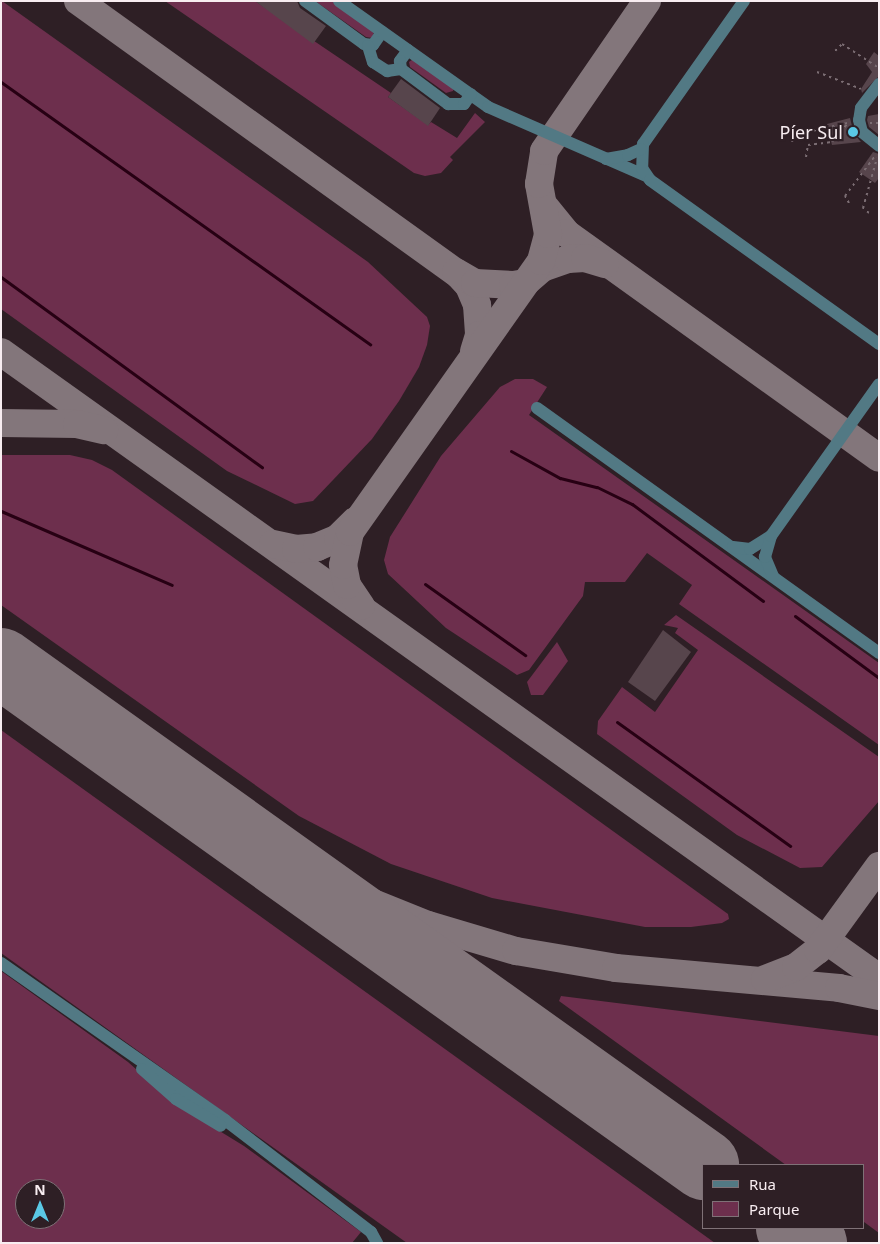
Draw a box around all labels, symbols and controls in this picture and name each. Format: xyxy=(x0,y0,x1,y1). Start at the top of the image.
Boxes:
place label: Píer Sul xyxy=(780,121,843,143)
marker: Píer Sul xyxy=(847,126,859,138)
legend xyxy=(702,1164,865,1229)
text: Rua xyxy=(749,1174,776,1194)
north arrow xyxy=(15,1179,65,1229)
text: N xyxy=(34,1180,46,1199)
text: Parque xyxy=(749,1199,799,1219)

